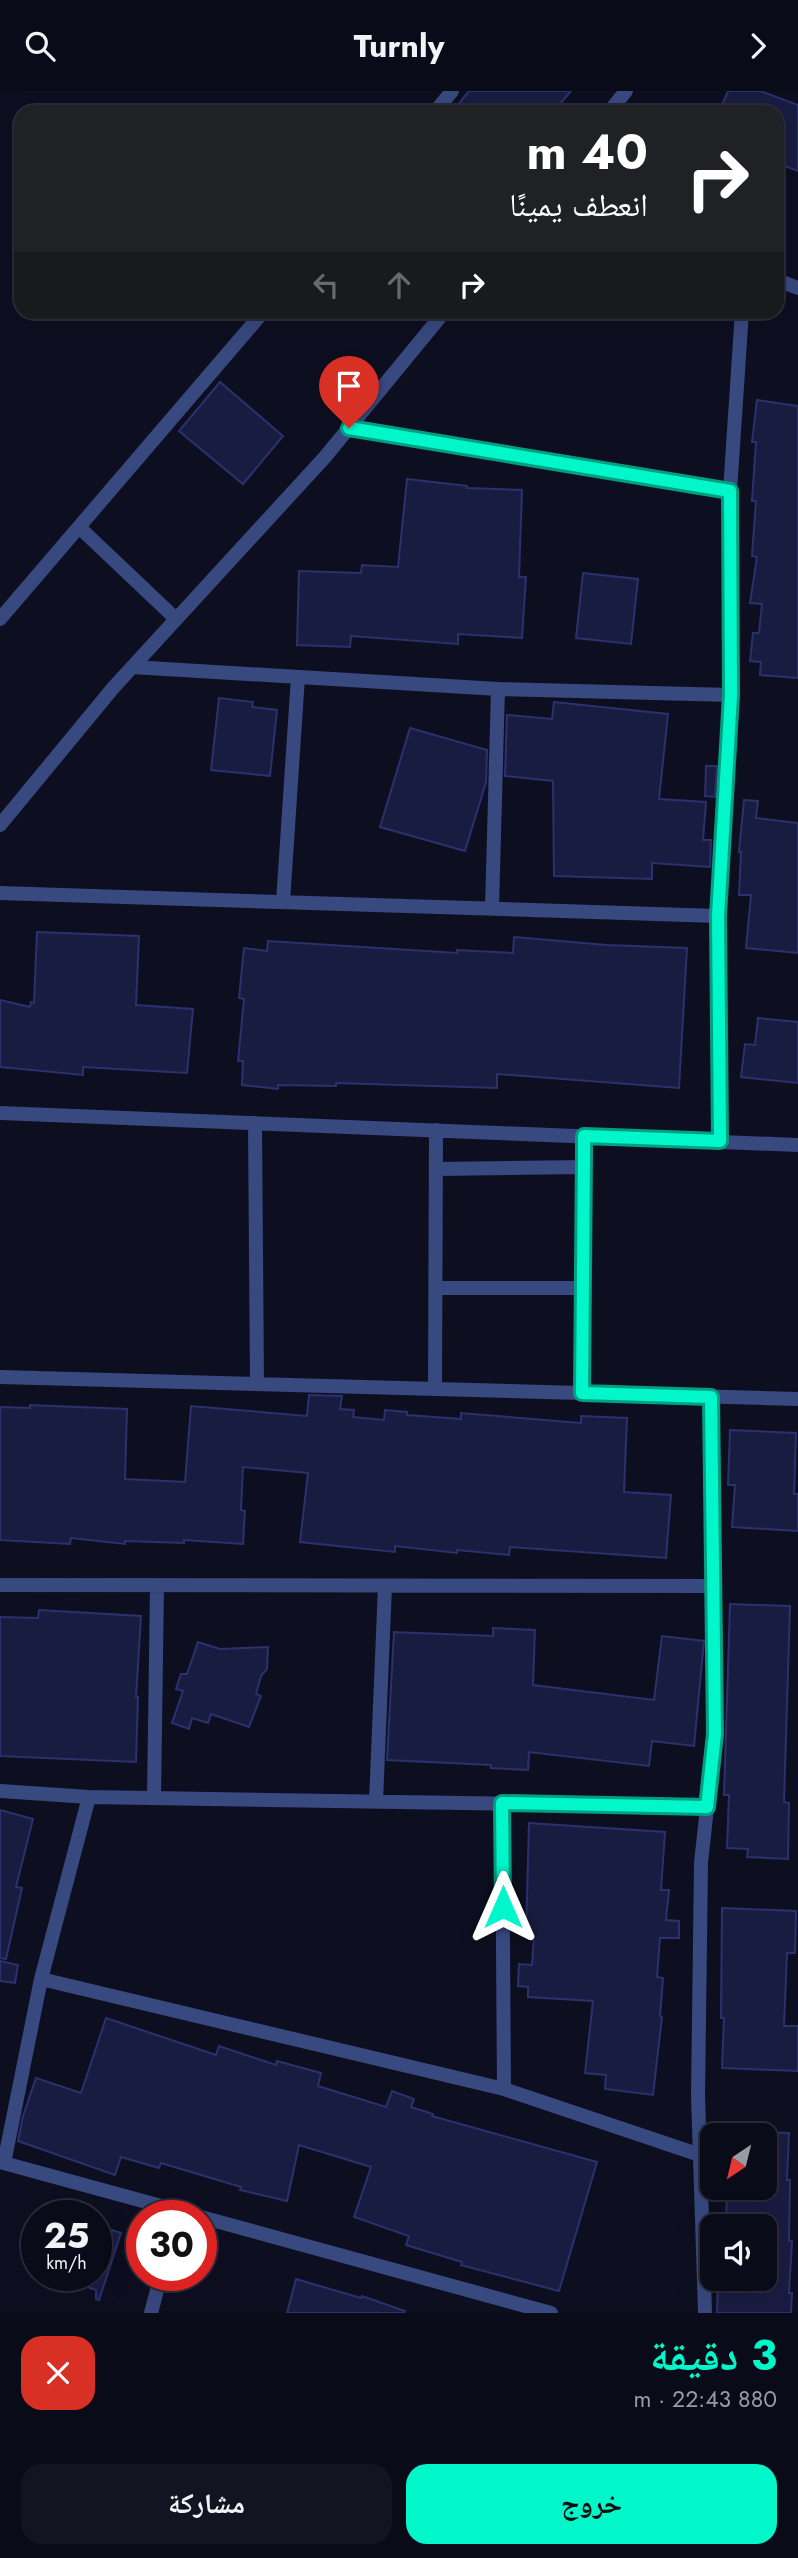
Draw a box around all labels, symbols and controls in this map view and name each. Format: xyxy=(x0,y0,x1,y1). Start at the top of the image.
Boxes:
text: Turnly xyxy=(354,23,444,69)
icon: search xyxy=(21,27,59,65)
icon: forward xyxy=(739,27,777,65)
text: 40 m xyxy=(526,117,648,187)
icon: right xyxy=(672,133,763,224)
text: انعطف يمينًا xyxy=(509,182,648,228)
icon: left xyxy=(307,266,345,304)
icon: ahead xyxy=(380,266,418,304)
icon: right xyxy=(453,266,491,304)
pin xyxy=(319,356,379,428)
icon: arrive xyxy=(330,367,368,405)
position arrow xyxy=(466,1870,540,1944)
north arrow xyxy=(700,2123,777,2200)
map controls xyxy=(700,2123,777,2291)
speed limit sign: 30 xyxy=(126,2200,217,2291)
text: 25 xyxy=(44,2211,89,2261)
button: sound xyxy=(700,2214,777,2291)
text: km/h xyxy=(46,2250,87,2276)
text: 3 دقيقة xyxy=(650,2325,777,2386)
button: close xyxy=(21,2336,95,2410)
text: 880 m · 22:43 xyxy=(633,2382,777,2416)
button: مشاركة xyxy=(21,2464,392,2544)
button: خروج xyxy=(406,2464,777,2544)

